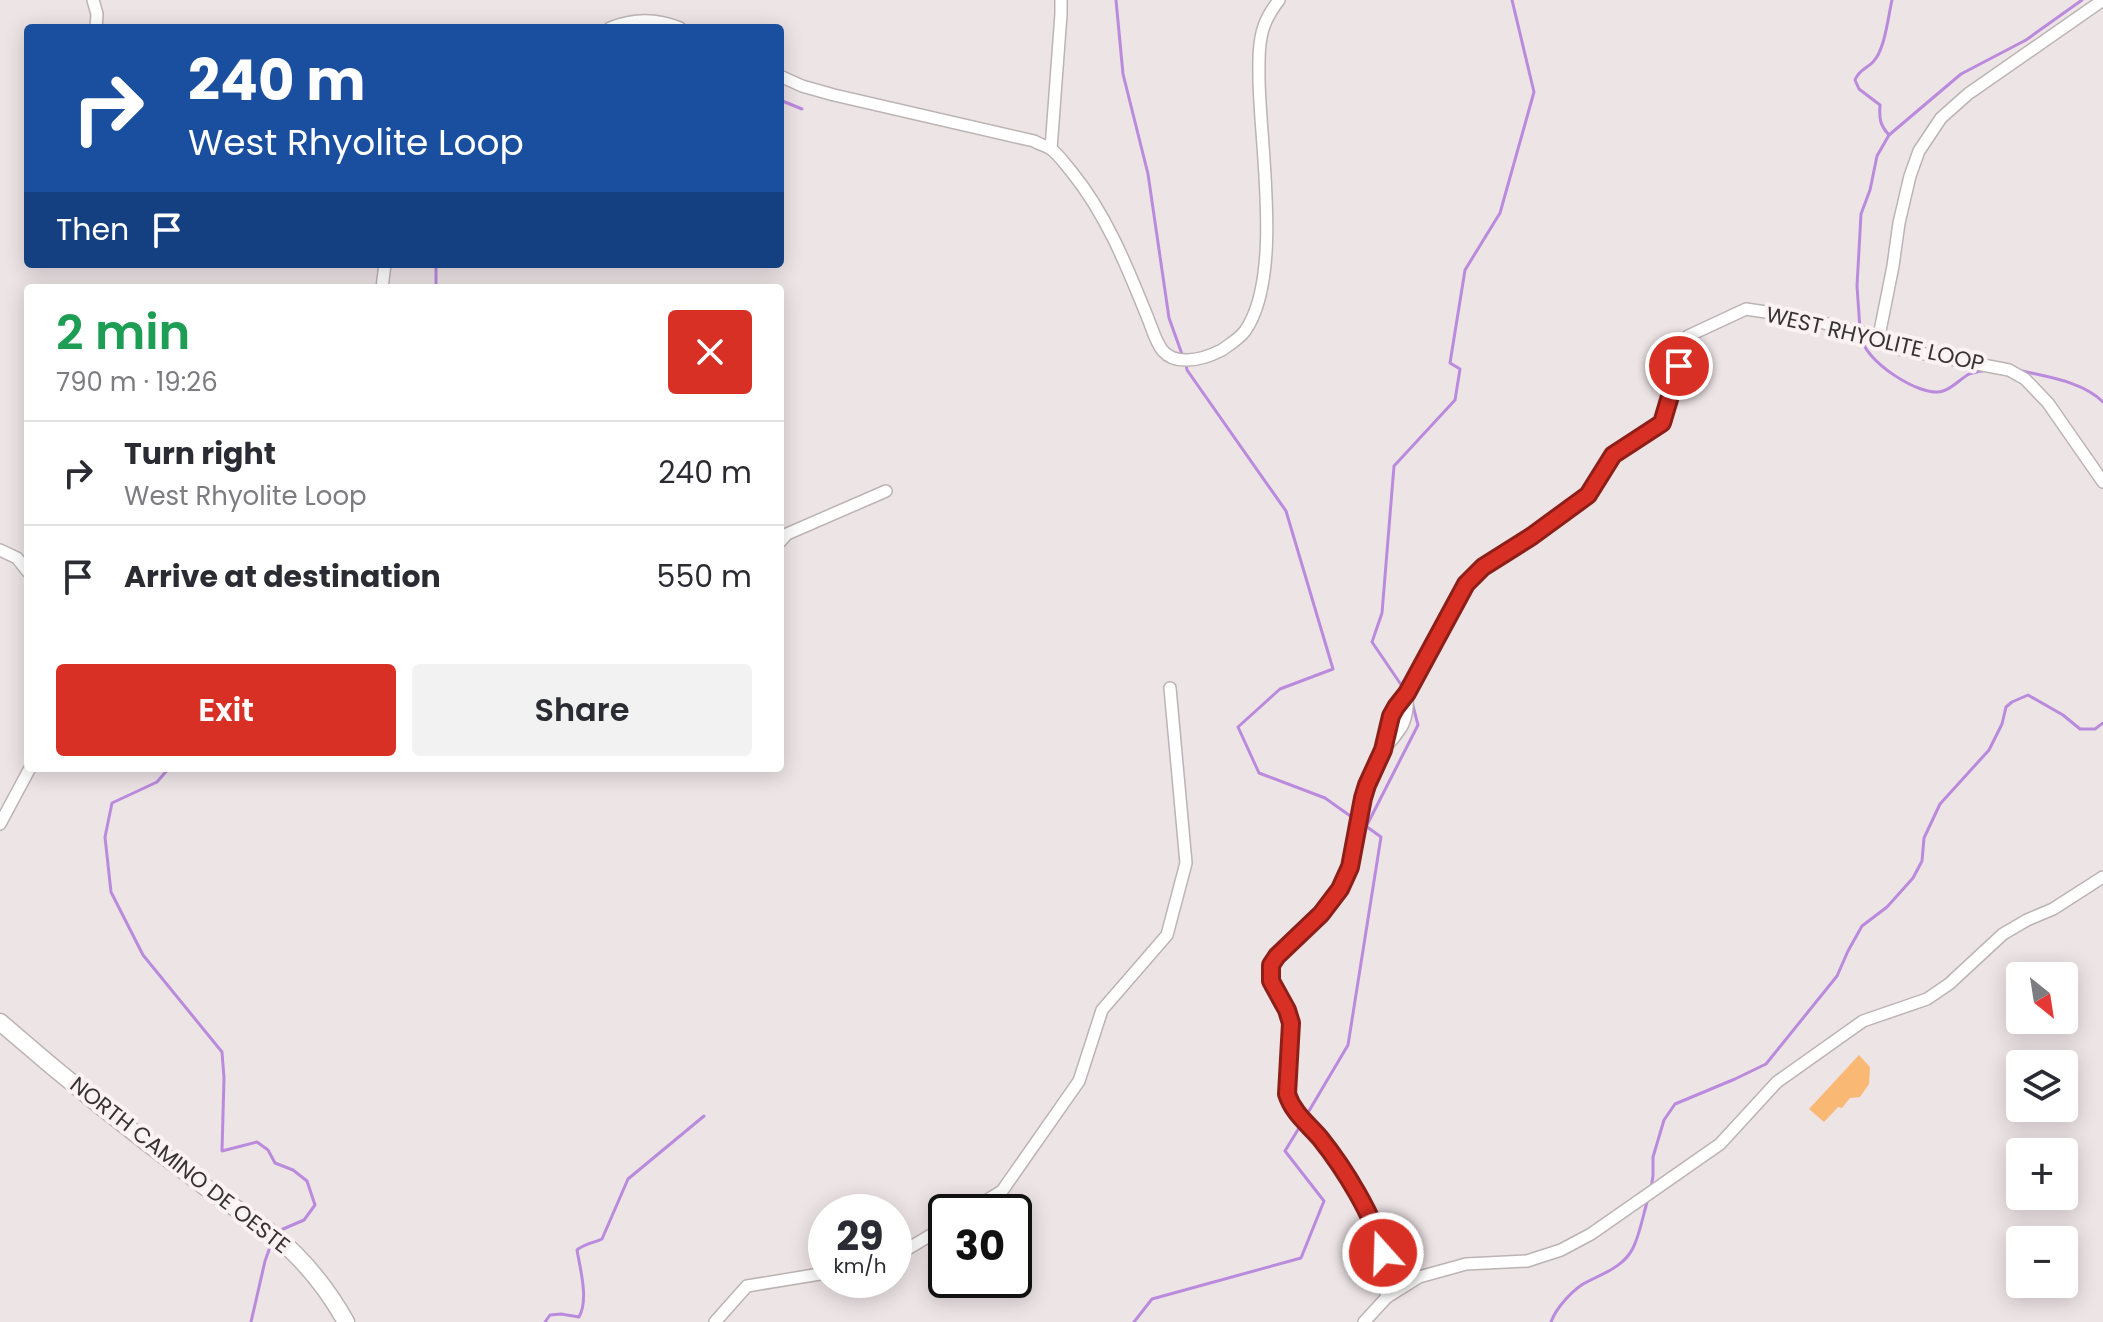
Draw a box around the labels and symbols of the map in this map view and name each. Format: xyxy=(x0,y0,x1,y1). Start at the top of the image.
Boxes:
street label: WEST RHYOLITE LOOP xyxy=(1763,299,1987,379)
pin xyxy=(1645,332,1713,400)
north arrow xyxy=(2006,962,2078,1034)
street label: NORTH CAMINO DE OESTE xyxy=(64,1069,296,1261)
speed limit sign: 30 xyxy=(928,1194,1032,1298)
position arrow xyxy=(1341,1211,1425,1295)

